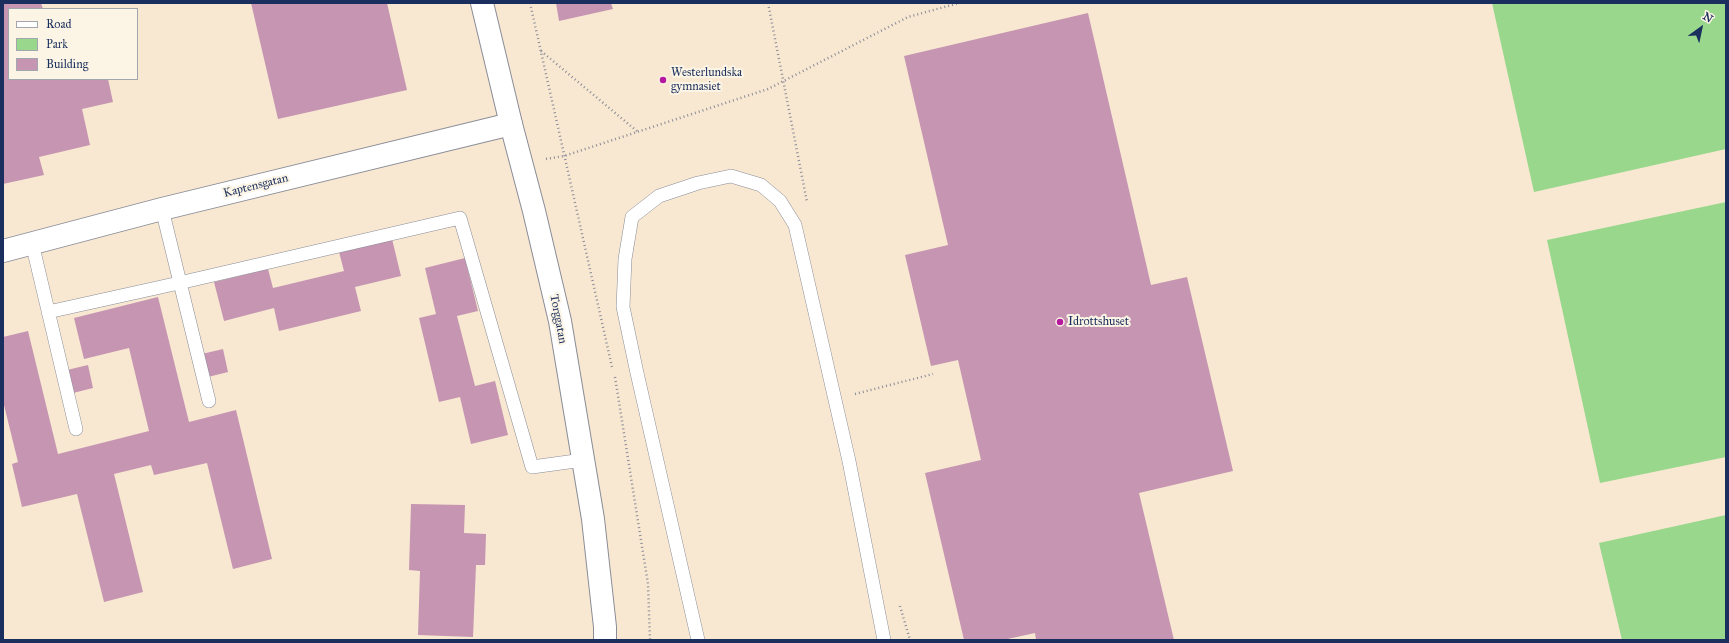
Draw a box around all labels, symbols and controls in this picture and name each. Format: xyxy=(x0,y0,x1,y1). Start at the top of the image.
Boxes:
legend xyxy=(8,8,138,80)
north arrow xyxy=(1681,8,1721,48)
text: N xyxy=(1700,10,1715,26)
text: Road xyxy=(46,17,72,31)
text: Park xyxy=(46,37,68,51)
text: Building xyxy=(46,57,88,71)
place label: Westerlundska gymnasiet xyxy=(671,66,742,94)
marker: Westerlundska gymnasiet xyxy=(658,75,668,85)
street label: Kaptensgatan xyxy=(222,171,290,201)
street label: Torggatan xyxy=(546,293,570,345)
place label: Idrottshuset xyxy=(1068,315,1129,329)
marker: Idrottshuset xyxy=(1055,317,1065,327)

